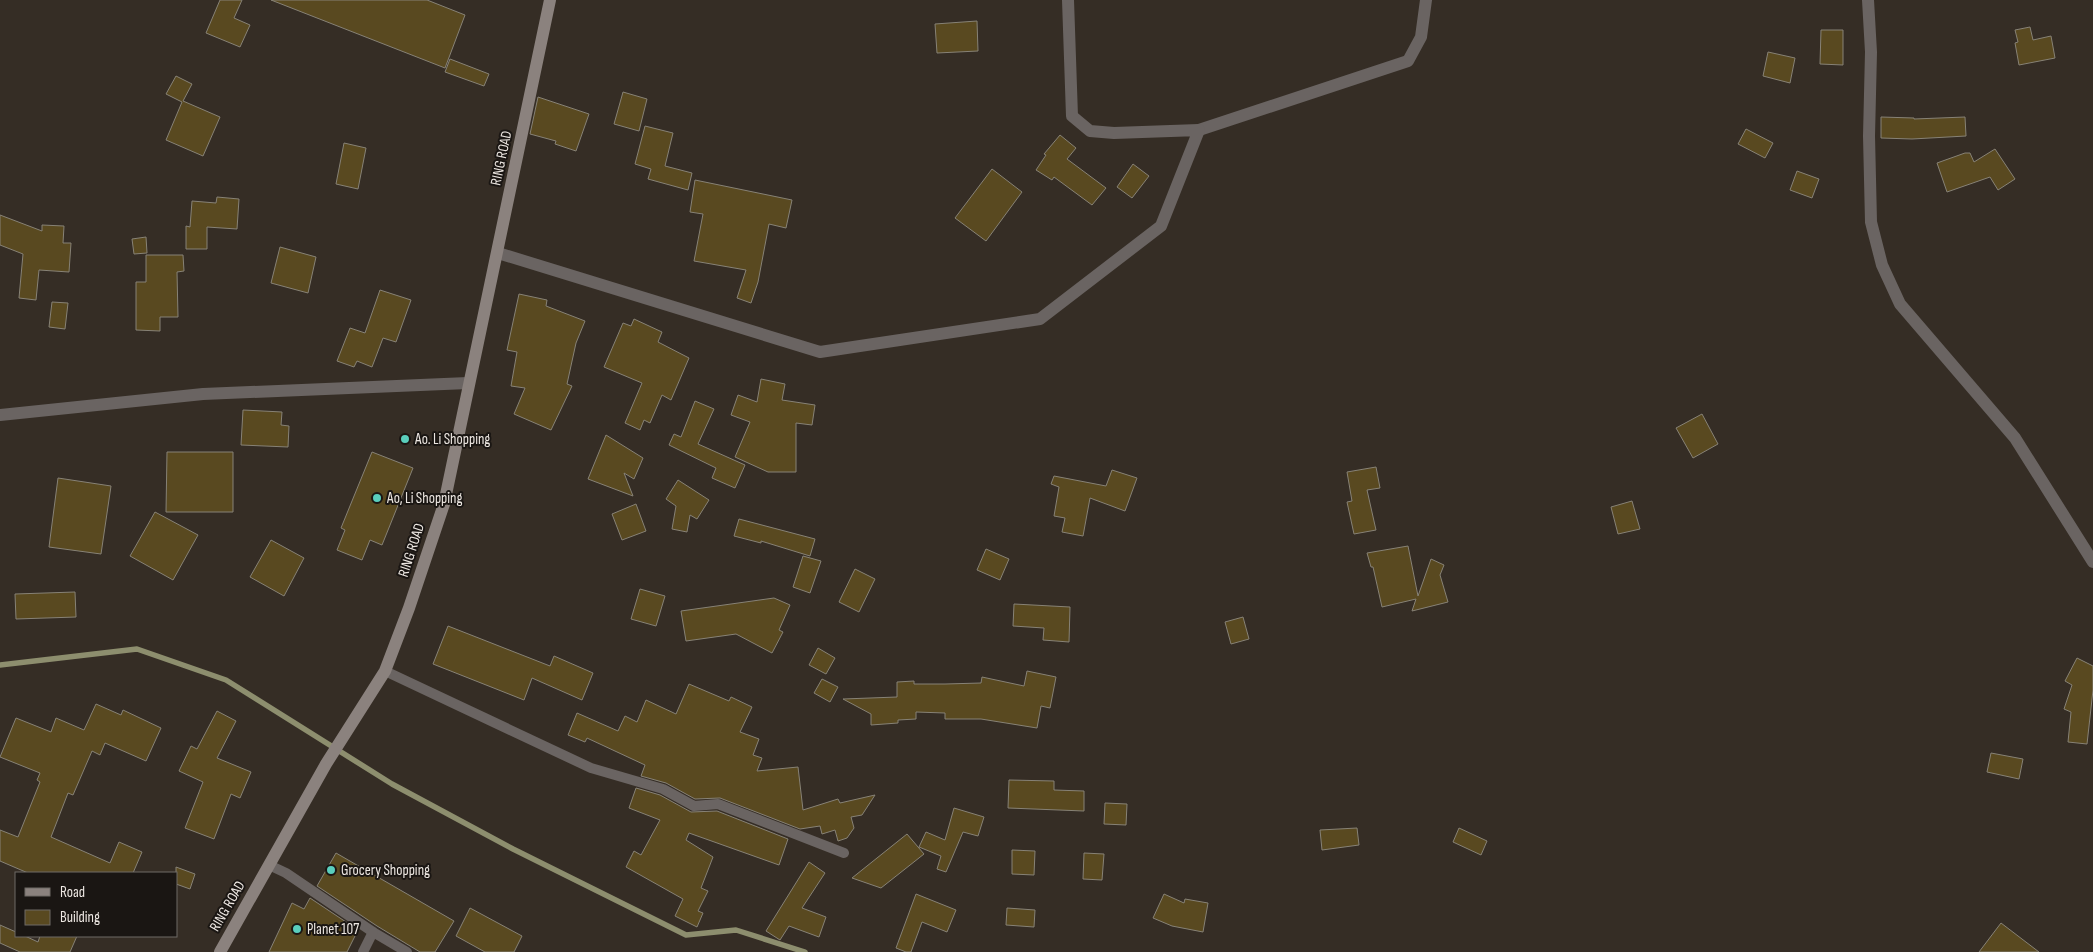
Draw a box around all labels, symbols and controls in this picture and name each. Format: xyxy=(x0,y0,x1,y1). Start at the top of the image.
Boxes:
street label: RING ROAD xyxy=(486,129,517,187)
place label: Ao. Li Shopping xyxy=(414,430,490,449)
marker: Ao. Li Shopping xyxy=(399,433,411,445)
place label: Ao, Li Shopping xyxy=(386,489,463,508)
marker: Ao, Li Shopping xyxy=(371,492,383,504)
street label: RING ROAD xyxy=(394,521,429,579)
place label: Grocery Shopping xyxy=(341,861,430,880)
marker: Grocery Shopping xyxy=(325,864,337,876)
legend xyxy=(15,872,178,937)
street label: RING ROAD xyxy=(205,877,250,935)
text: Road xyxy=(60,883,85,902)
text: Building xyxy=(60,908,100,927)
place label: Planet 107 xyxy=(307,920,359,939)
marker: Planet 107 xyxy=(291,923,303,935)

